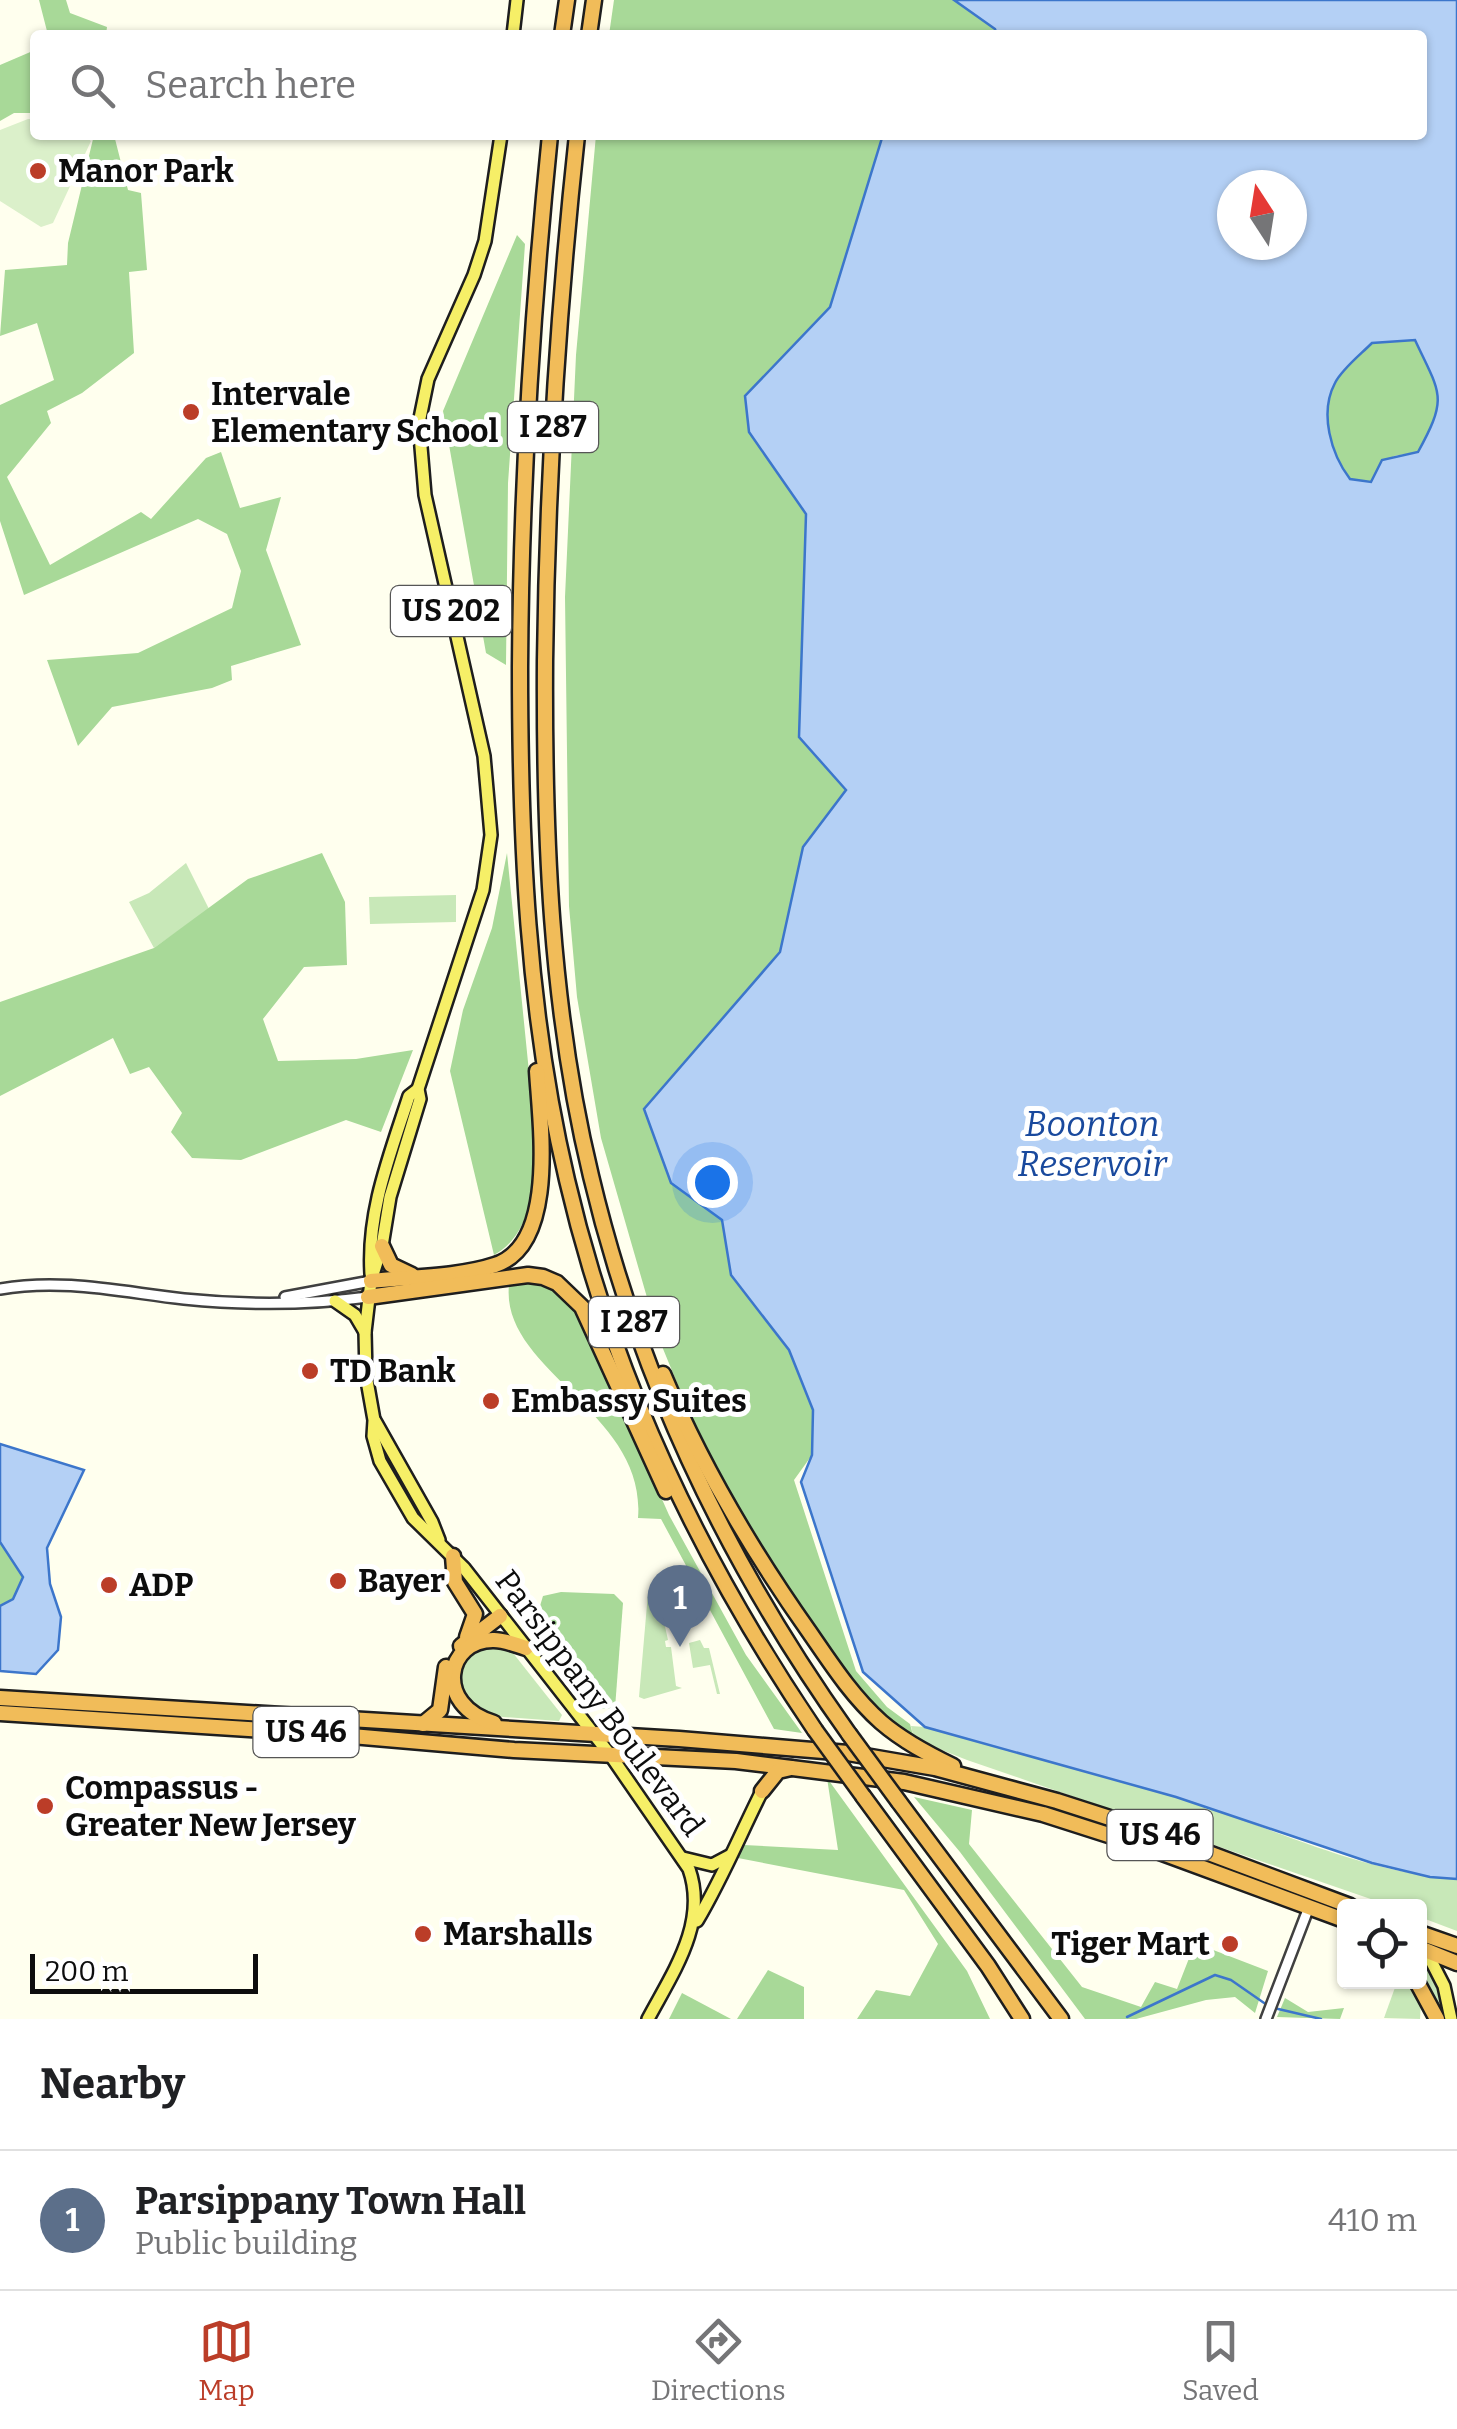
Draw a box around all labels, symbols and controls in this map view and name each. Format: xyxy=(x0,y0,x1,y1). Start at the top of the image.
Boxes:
search box xyxy=(30,30,1427,140)
icon: search xyxy=(65,58,120,113)
text: Search here xyxy=(145,62,356,108)
place label: Manor Park xyxy=(58,152,234,190)
marker: Manor Park xyxy=(27,160,49,182)
north arrow xyxy=(1217,170,1307,260)
place label: Intervale Elementary School xyxy=(211,375,499,450)
marker: Intervale Elementary School xyxy=(180,401,202,423)
road number: I 287 xyxy=(508,402,598,452)
road number: US 202 xyxy=(391,586,511,636)
water label: Boonton Reservoir xyxy=(1018,1103,1168,1185)
your location xyxy=(687,1157,738,1208)
road number: I 287 xyxy=(589,1297,679,1347)
place label: TD Bank xyxy=(330,1352,455,1390)
marker: TD Bank xyxy=(299,1360,321,1382)
place label: Embassy Suites xyxy=(511,1382,747,1420)
marker: Embassy Suites xyxy=(480,1390,502,1412)
place label: Bayer xyxy=(358,1562,445,1600)
street label: Parsippany Boulevard xyxy=(488,1562,712,1844)
pin: 1 xyxy=(648,1564,712,1647)
place label: ADP xyxy=(129,1566,193,1604)
marker: Bayer xyxy=(327,1570,349,1592)
marker: ADP xyxy=(98,1574,120,1596)
road number: US 46 xyxy=(254,1707,358,1757)
place label: Compassus - Greater New Jersey xyxy=(65,1769,356,1844)
marker: Compassus - Greater New Jersey xyxy=(34,1795,56,1817)
road number: US 46 xyxy=(1108,1810,1212,1860)
map controls xyxy=(1337,1899,1427,1989)
button: locate xyxy=(1337,1899,1427,1989)
place label: Marshalls xyxy=(443,1915,593,1953)
marker: Marshalls xyxy=(412,1923,434,1945)
place label: Tiger Mart xyxy=(1051,1925,1210,1963)
marker: Tiger Mart xyxy=(1219,1933,1241,1955)
scale bar xyxy=(30,1949,258,1994)
text: 200 m xyxy=(45,1955,128,1988)
text: Nearby xyxy=(40,2059,185,2109)
text: Parsippany Town Hall xyxy=(135,2178,526,2224)
text: 1 xyxy=(66,2201,79,2239)
text: 410 m xyxy=(1328,2201,1417,2239)
text: Public building xyxy=(135,2224,357,2262)
tab: Map xyxy=(198,2314,255,2407)
tab: Directions xyxy=(651,2314,786,2407)
tab: Saved xyxy=(1182,2314,1259,2407)

